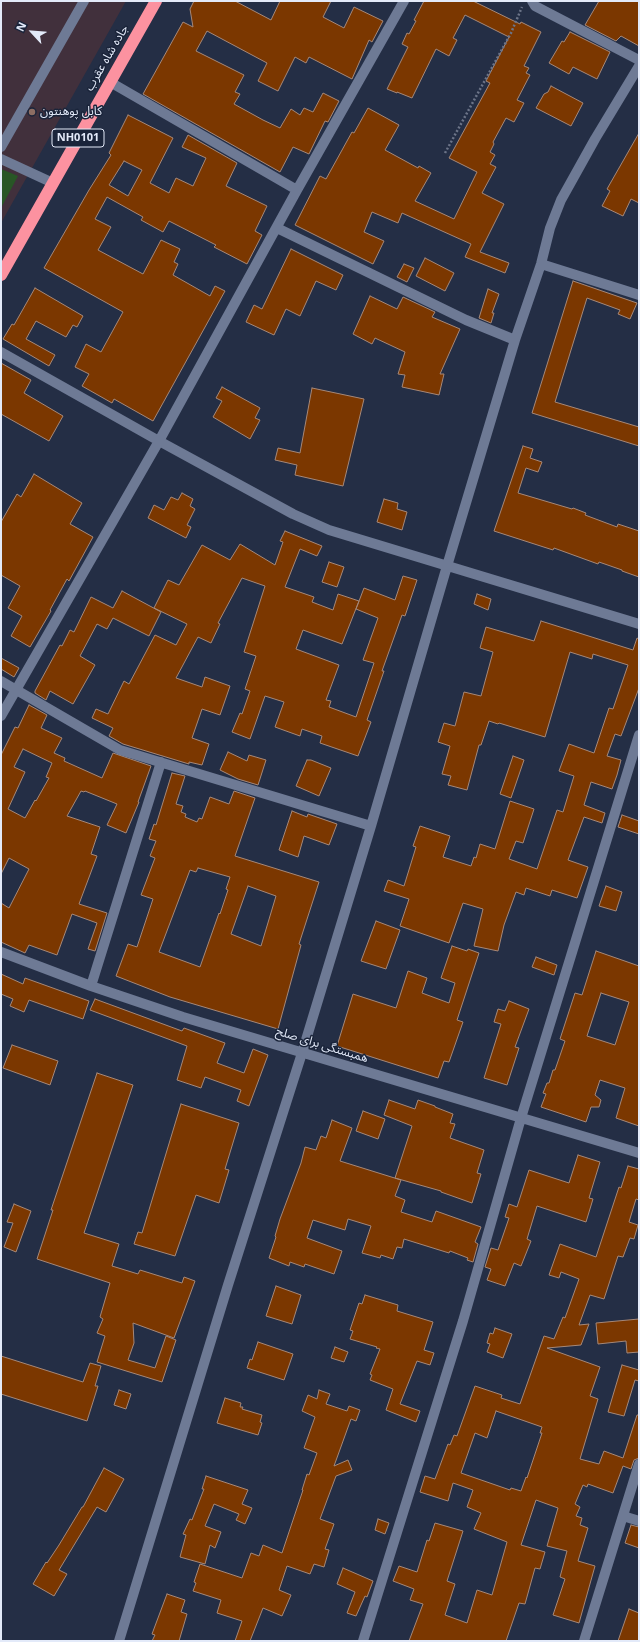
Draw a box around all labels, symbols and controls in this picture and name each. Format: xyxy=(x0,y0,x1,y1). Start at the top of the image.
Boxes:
north arrow xyxy=(12,12,52,52)
text: N xyxy=(12,19,29,34)
street label: جاده شاه عقرب xyxy=(82,22,132,94)
place label: کابل پوهنتون xyxy=(40,105,102,119)
marker: کابل پوهنتون xyxy=(27,107,37,117)
road number: NH0101 xyxy=(52,129,104,147)
street label: همبستگی برای صلح xyxy=(274,1024,370,1066)

